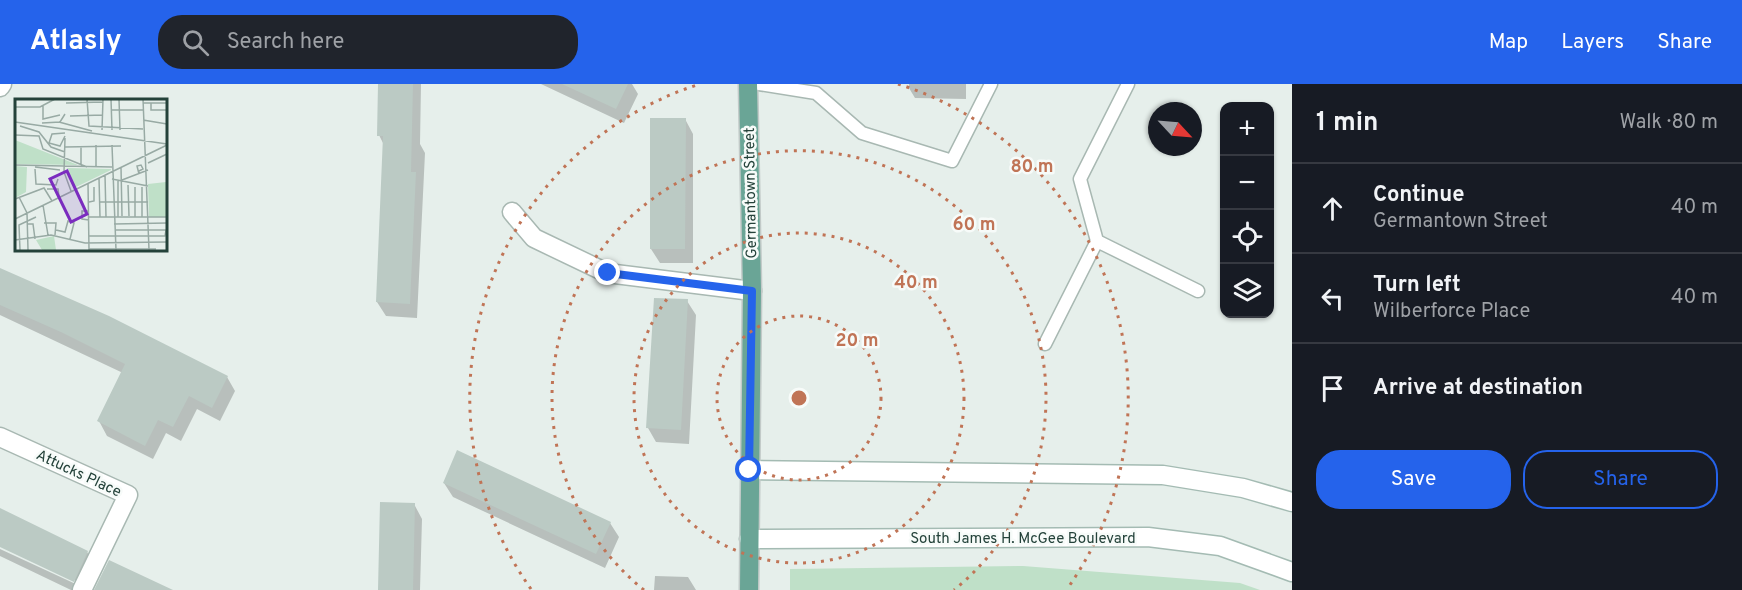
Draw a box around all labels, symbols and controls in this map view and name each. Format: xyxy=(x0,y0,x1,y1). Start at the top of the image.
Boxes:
search box xyxy=(158,15,578,69)
text: Atlasly xyxy=(30,24,122,60)
icon: search xyxy=(179,26,212,59)
text: Search here xyxy=(227,29,344,56)
text: Map xyxy=(1489,29,1528,56)
text: Layers xyxy=(1561,29,1624,56)
text: Share xyxy=(1657,29,1712,56)
inset map xyxy=(15,99,166,250)
north arrow xyxy=(1148,102,1202,156)
map controls xyxy=(1220,102,1274,318)
button: + xyxy=(1220,102,1274,156)
text: 1 min xyxy=(1316,107,1378,140)
text: Walk · 80 m xyxy=(1619,110,1718,136)
street label: Germantown Street xyxy=(741,127,762,259)
text: 80 m xyxy=(1010,156,1054,179)
button: − xyxy=(1220,156,1274,210)
text: Continue xyxy=(1373,182,1464,209)
icon: ahead xyxy=(1316,192,1349,225)
text: 40 m xyxy=(1671,195,1718,221)
text: Germantown Street xyxy=(1373,209,1548,235)
button: locate xyxy=(1220,210,1274,264)
text: 60 m xyxy=(952,214,996,237)
route end xyxy=(594,259,620,285)
button: layers xyxy=(1220,264,1274,318)
text: 40 m xyxy=(894,272,938,295)
text: Turn left xyxy=(1373,272,1461,299)
icon: left xyxy=(1316,282,1349,315)
text: 40 m xyxy=(1671,285,1718,311)
text: Wilberforce Place xyxy=(1373,299,1530,325)
text: 20 m xyxy=(835,330,879,353)
icon: arrive xyxy=(1316,372,1349,405)
text: Arrive at destination xyxy=(1373,375,1583,402)
centre of rings xyxy=(789,388,809,408)
street label: Attucks Place xyxy=(33,446,124,502)
button: Save xyxy=(1316,450,1511,509)
button: Share xyxy=(1523,450,1718,509)
route start xyxy=(735,456,761,482)
street label: South James H. McGee Boulevard xyxy=(910,530,1136,549)

